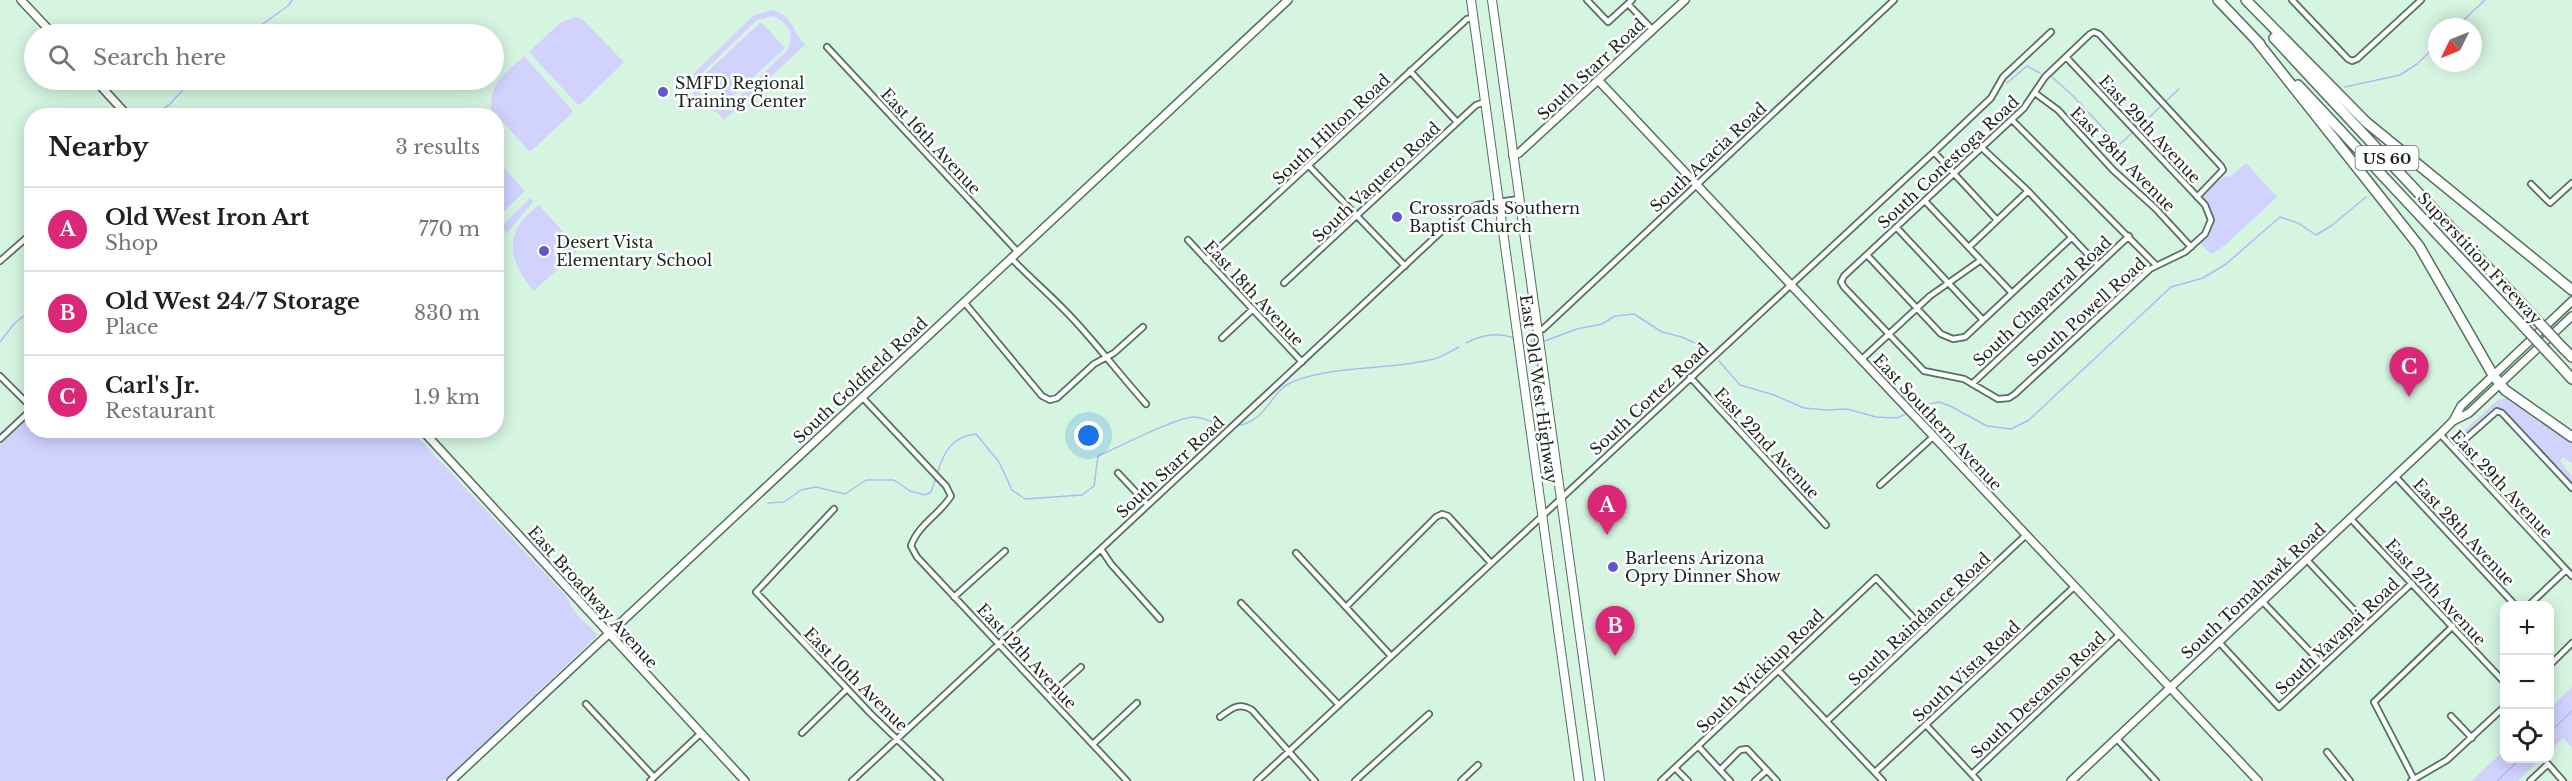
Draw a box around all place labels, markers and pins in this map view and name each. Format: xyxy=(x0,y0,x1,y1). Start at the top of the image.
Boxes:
place label: SMFD Regional Training Center xyxy=(675,73,806,111)
marker: SMFD Regional Training Center xyxy=(656,85,670,99)
place label: Crossroads Southern Baptist Church xyxy=(1409,198,1580,236)
marker: Crossroads Southern Baptist Church xyxy=(1390,210,1404,224)
place label: Desert Vista Elementary School xyxy=(556,232,712,270)
marker: Desert Vista Elementary School xyxy=(537,244,551,258)
pin: C xyxy=(2390,348,2428,397)
pin: A xyxy=(1588,486,1626,535)
place label: Barleens Arizona Opry Dinner Show xyxy=(1625,548,1781,586)
marker: Barleens Arizona Opry Dinner Show xyxy=(1606,560,1620,574)
pin: B xyxy=(1596,606,1634,656)

